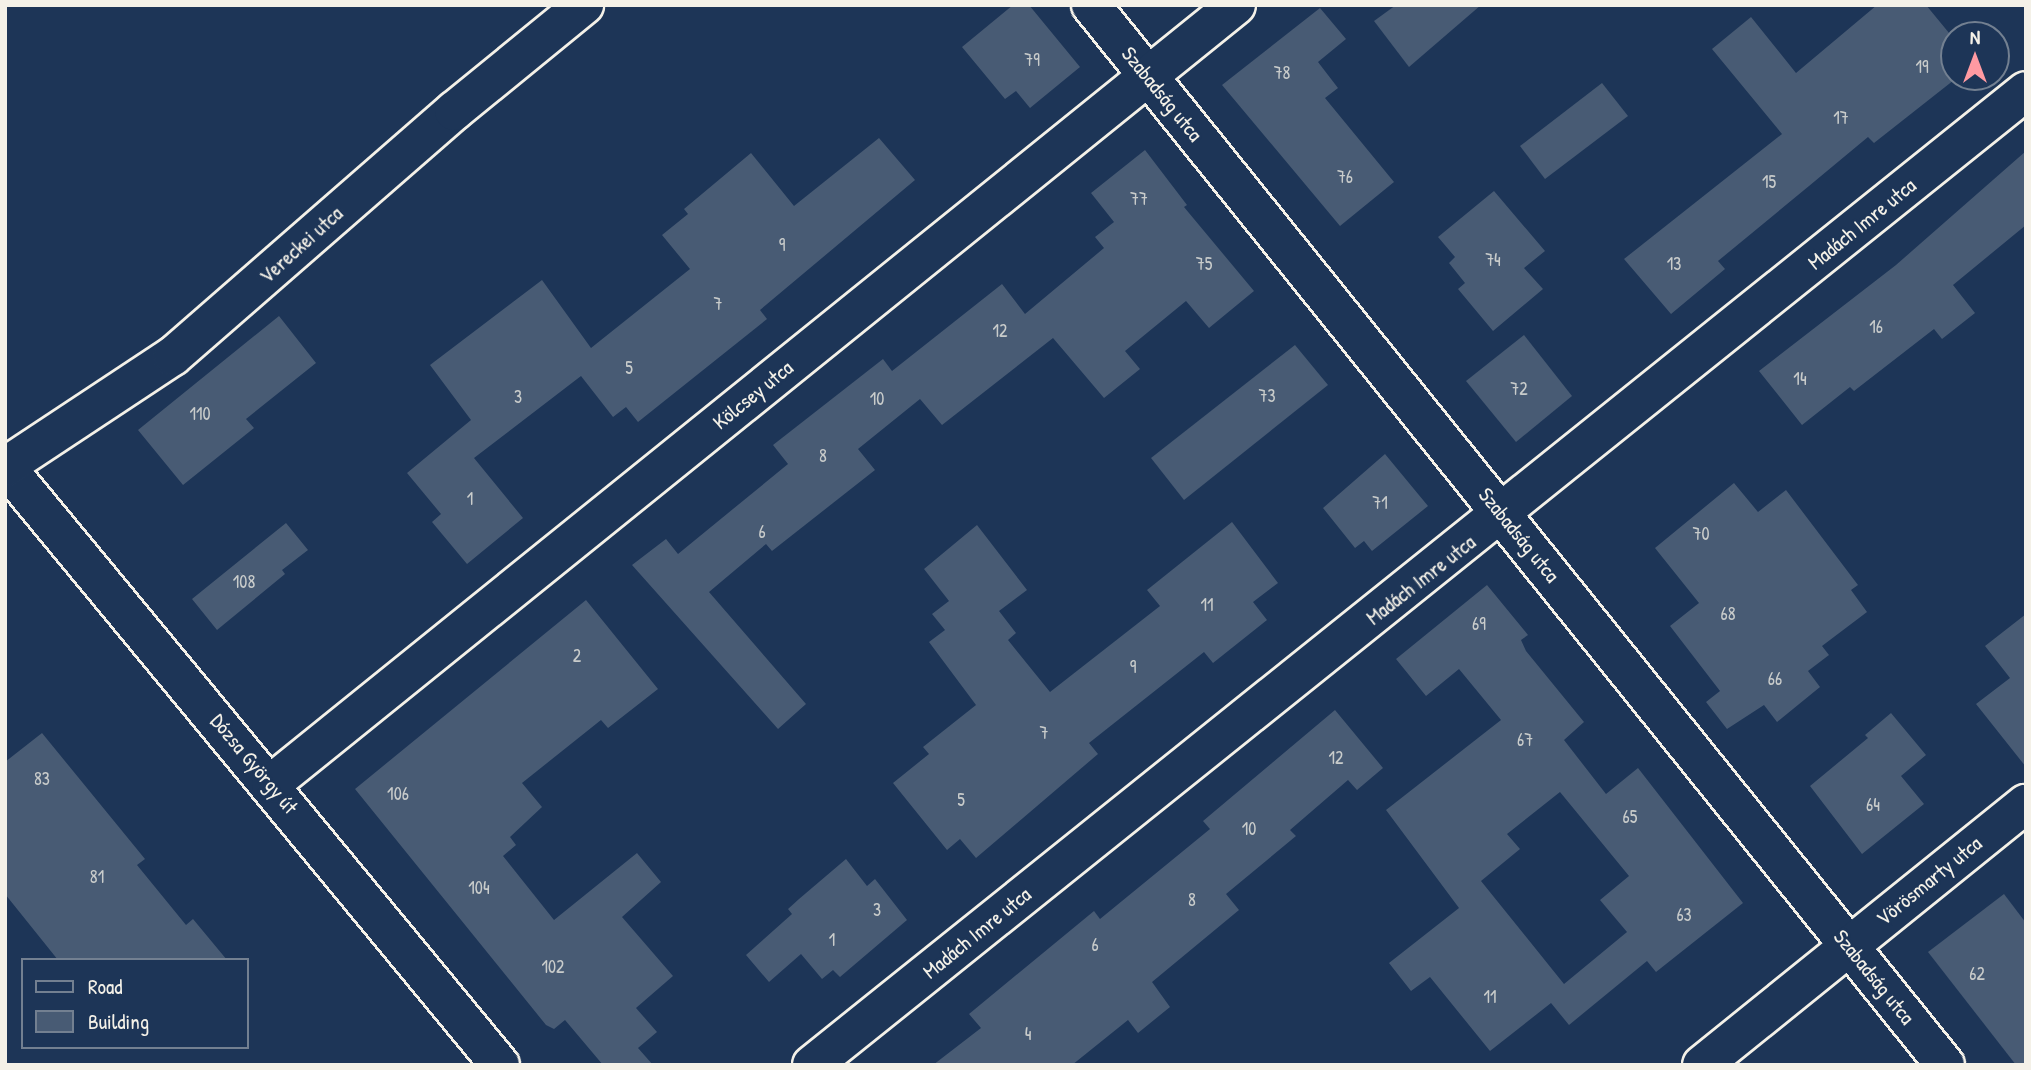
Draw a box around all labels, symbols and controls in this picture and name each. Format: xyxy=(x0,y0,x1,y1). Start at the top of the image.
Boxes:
north arrow xyxy=(1940,21,2010,91)
text: N xyxy=(1970,24,1980,50)
street label: Szabadság utca xyxy=(1116,42,1208,146)
house number: 79 xyxy=(1024,49,1040,71)
house number: 19 xyxy=(1915,56,1929,78)
house number: 78 xyxy=(1274,62,1290,84)
house number: 17 xyxy=(1833,107,1849,129)
house number: 76 xyxy=(1337,166,1353,188)
house number: 15 xyxy=(1762,171,1776,193)
street label: Madách Imre utca xyxy=(1803,173,1921,275)
house number: 77 xyxy=(1130,188,1148,210)
street label: Vereckei utca xyxy=(254,201,348,289)
house number: 9 xyxy=(779,234,785,256)
house number: 74 xyxy=(1485,249,1501,271)
house number: 75 xyxy=(1196,253,1212,275)
house number: 13 xyxy=(1667,253,1681,275)
house number: 7 xyxy=(714,293,722,315)
house number: 16 xyxy=(1869,316,1883,338)
house number: 12 xyxy=(993,320,1007,342)
street label: Kölcsey utca xyxy=(708,355,798,435)
house number: 5 xyxy=(625,357,633,379)
house number: 14 xyxy=(1793,368,1807,390)
house number: 72 xyxy=(1510,378,1528,400)
house number: 73 xyxy=(1259,385,1275,407)
house number: 3 xyxy=(514,386,522,408)
house number: 10 xyxy=(870,388,884,410)
house number: 110 xyxy=(189,403,211,425)
house number: 8 xyxy=(819,445,827,467)
street label: Szabadság utca xyxy=(1473,483,1565,587)
house number: 1 xyxy=(467,488,473,510)
house number: 71 xyxy=(1372,492,1388,514)
house number: 6 xyxy=(758,521,766,543)
house number: 70 xyxy=(1693,523,1709,545)
street label: Madách Imre utca xyxy=(1361,530,1481,630)
house number: 108 xyxy=(233,571,255,593)
house number: 11 xyxy=(1200,594,1214,616)
house number: 68 xyxy=(1721,603,1735,625)
house number: 69 xyxy=(1472,613,1486,635)
house number: 2 xyxy=(573,645,581,667)
house number: 9 xyxy=(1130,656,1136,678)
house number: 66 xyxy=(1768,668,1782,690)
street label: Dózsa György út xyxy=(205,709,303,819)
house number: 7 xyxy=(1040,722,1048,744)
house number: 67 xyxy=(1517,729,1533,751)
house number: 12 xyxy=(1329,747,1343,769)
house number: 83 xyxy=(34,768,50,790)
house number: 106 xyxy=(387,783,409,805)
house number: 5 xyxy=(957,789,965,811)
house number: 64 xyxy=(1866,794,1880,816)
house number: 65 xyxy=(1623,806,1637,828)
house number: 10 xyxy=(1242,818,1256,840)
street label: Vörösmarty utca xyxy=(1871,831,1987,931)
house number: 81 xyxy=(90,866,104,888)
house number: 104 xyxy=(468,877,490,899)
street label: Madách Imre utca xyxy=(918,882,1036,984)
house number: 8 xyxy=(1188,889,1196,911)
house number: 3 xyxy=(873,899,881,921)
house number: 63 xyxy=(1676,904,1692,926)
street label: Szabadság utca xyxy=(1828,925,1920,1029)
house number: 1 xyxy=(829,929,835,951)
house number: 6 xyxy=(1091,934,1099,956)
house number: 102 xyxy=(541,956,565,978)
legend xyxy=(21,958,248,1049)
house number: 62 xyxy=(1969,963,1985,985)
text: Road xyxy=(88,972,122,1001)
house number: 11 xyxy=(1483,986,1497,1008)
text: Building xyxy=(88,1007,149,1036)
house number: 4 xyxy=(1025,1023,1031,1045)

